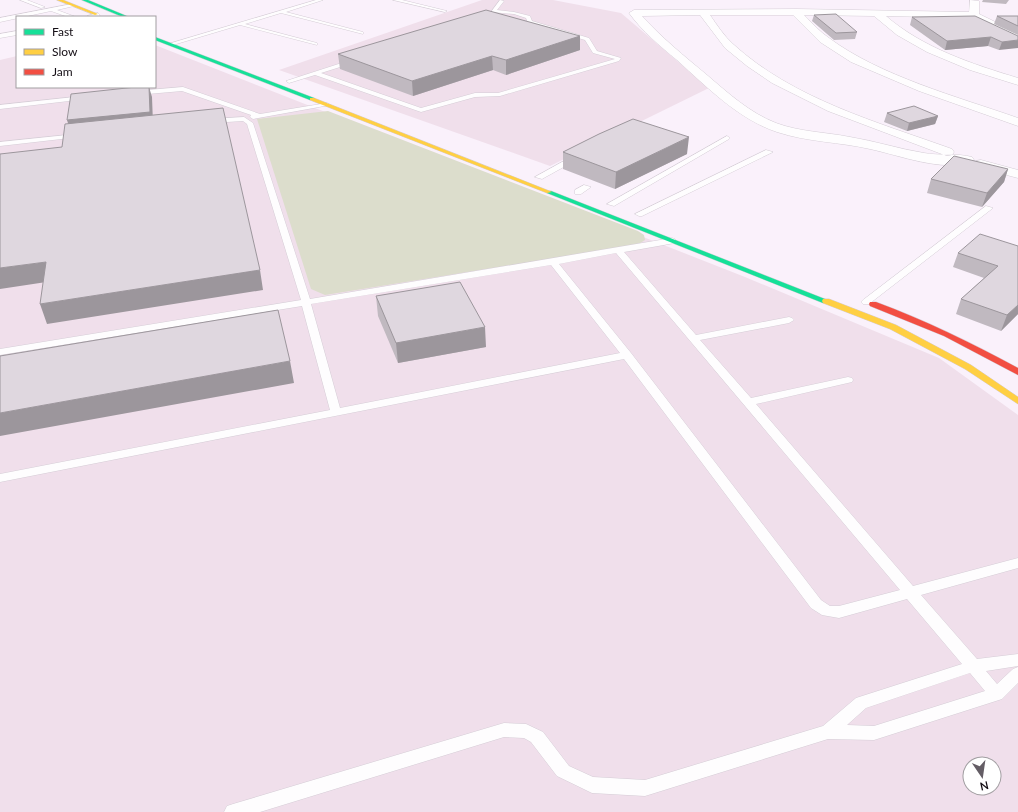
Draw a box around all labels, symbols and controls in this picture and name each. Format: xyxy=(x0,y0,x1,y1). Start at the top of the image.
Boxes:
legend xyxy=(16,16,156,88)
text: Fast xyxy=(52,24,74,39)
text: Slow xyxy=(52,44,78,59)
text: Jam xyxy=(52,64,73,79)
north arrow xyxy=(962,756,1002,796)
text: N xyxy=(979,779,990,794)

